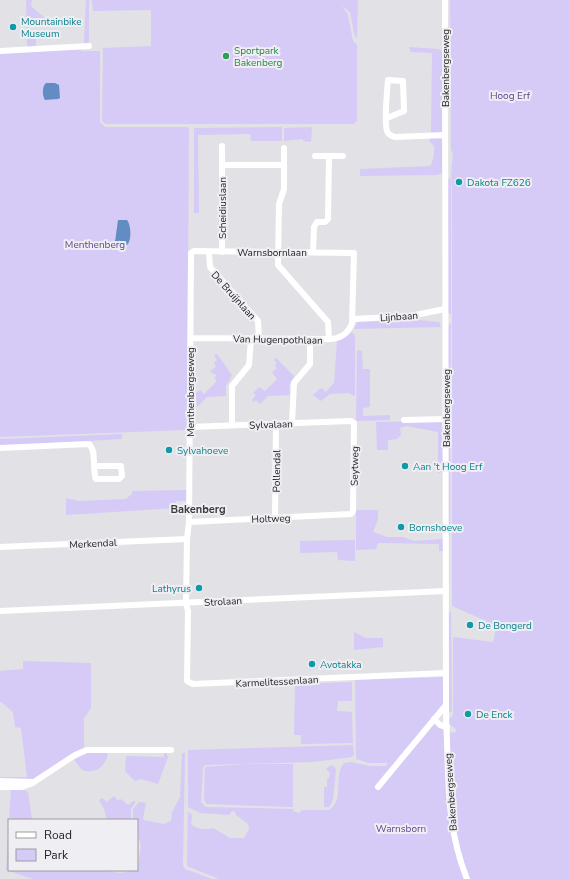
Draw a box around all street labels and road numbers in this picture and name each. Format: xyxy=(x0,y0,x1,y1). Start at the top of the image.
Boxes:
street label: Bakenbergseweg xyxy=(439,29,453,107)
street label: Scheidiuslaan xyxy=(216,177,230,239)
street label: Warnsbornlaan xyxy=(237,246,307,260)
street label: De Bruijnlaan xyxy=(208,268,259,323)
street label: Lijnbaan xyxy=(380,309,418,325)
street label: Van Hugenpothlaan xyxy=(232,332,323,348)
street label: Menthenbergseweg xyxy=(184,347,198,437)
street label: Bakenbergseweg xyxy=(440,369,454,447)
street label: Sylvalaan xyxy=(249,417,293,433)
street label: Seytweg xyxy=(348,446,362,486)
street label: Pollendal xyxy=(270,450,284,492)
street label: Holtweg xyxy=(251,511,291,527)
street label: Merkendal xyxy=(69,536,117,552)
street label: Strolaan xyxy=(204,594,242,610)
street label: Karmelitessenlaan xyxy=(235,673,319,691)
street label: Bakenbergseweg xyxy=(441,752,461,831)

